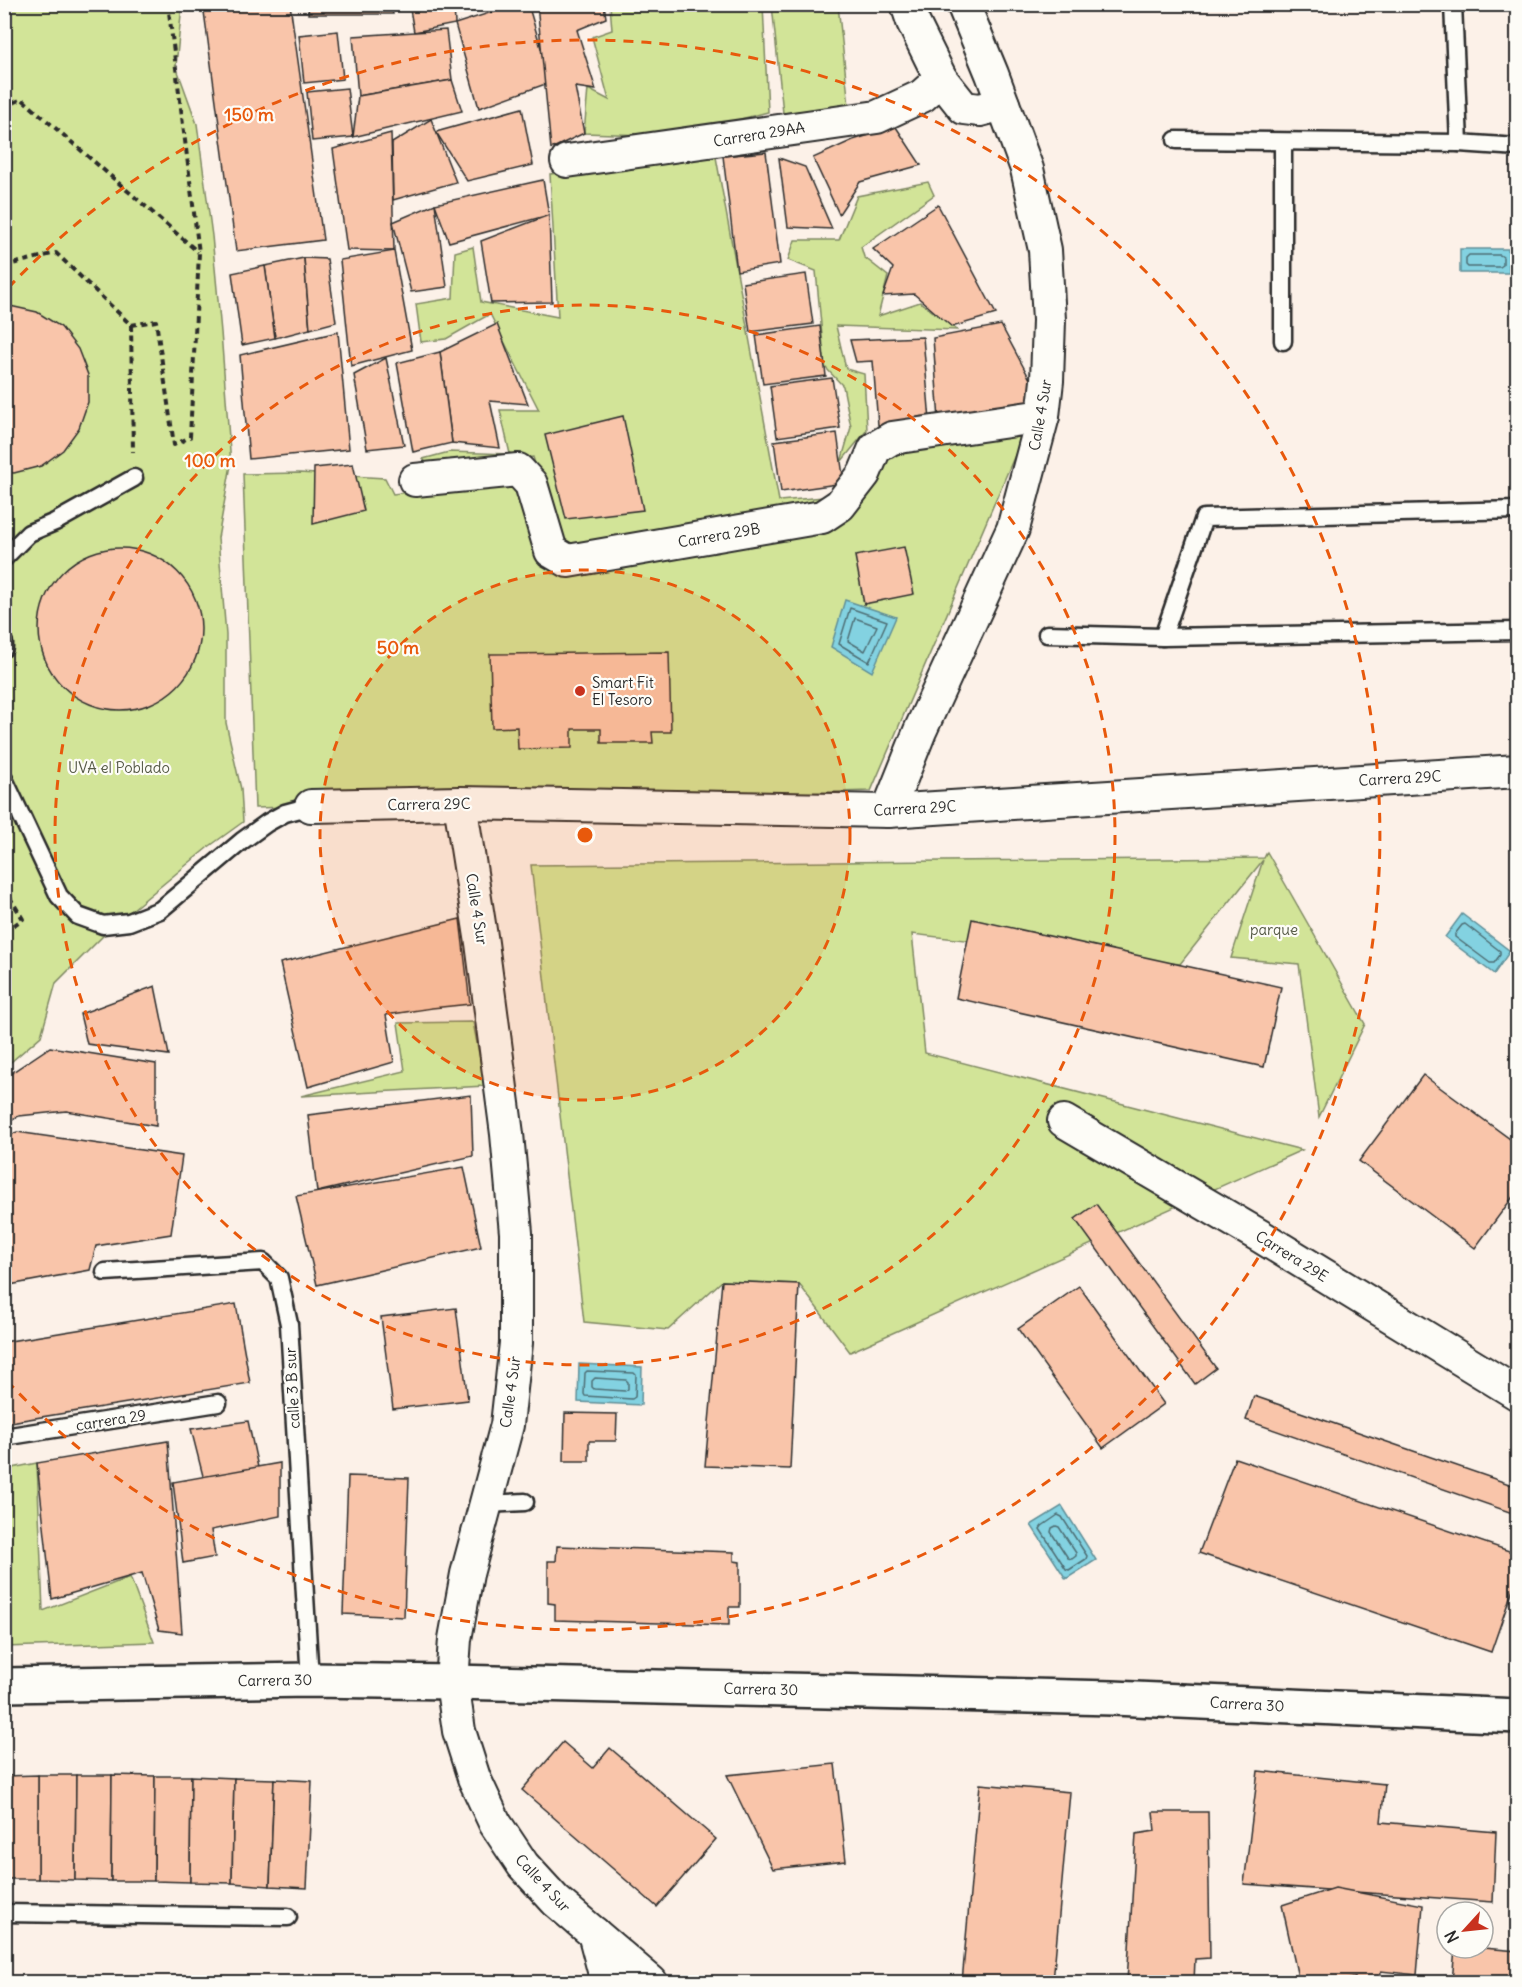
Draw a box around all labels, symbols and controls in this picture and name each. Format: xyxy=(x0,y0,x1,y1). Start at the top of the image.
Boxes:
text: 150 m xyxy=(224,103,274,126)
street label: Carrera 29AA xyxy=(712,117,806,151)
street label: Calle 4 Sur xyxy=(1024,378,1056,452)
text: 100 m xyxy=(185,449,236,472)
street label: Carrera 29B xyxy=(677,518,762,552)
text: 50 m xyxy=(377,636,419,659)
place label: Smart Fit El Tesoro xyxy=(592,673,654,709)
marker: Smart Fit El Tesoro xyxy=(573,684,587,698)
park label: UVA el Poblado xyxy=(68,758,170,777)
street label: Carrera 29C xyxy=(1358,766,1442,790)
street label: Carrera 29C xyxy=(387,794,471,814)
street label: Carrera 29C xyxy=(873,796,957,820)
centre of rings xyxy=(575,825,595,845)
street label: Calle 4 Sur xyxy=(462,872,492,946)
park label: parque xyxy=(1250,920,1298,939)
street label: Carrera 29E xyxy=(1252,1226,1332,1286)
street label: calle 3 B sur xyxy=(280,1347,304,1429)
street label: Calle 4 Sur xyxy=(496,1355,524,1429)
street label: carrera 29 xyxy=(75,1405,147,1435)
street label: Carrera 30 xyxy=(238,1670,312,1690)
street label: Carrera 30 xyxy=(724,1679,798,1699)
street label: Carrera 30 xyxy=(1209,1693,1285,1715)
street label: Calle 4 Sur xyxy=(511,1850,575,1916)
north arrow xyxy=(1435,1900,1495,1960)
text: N xyxy=(1440,1927,1463,1946)

